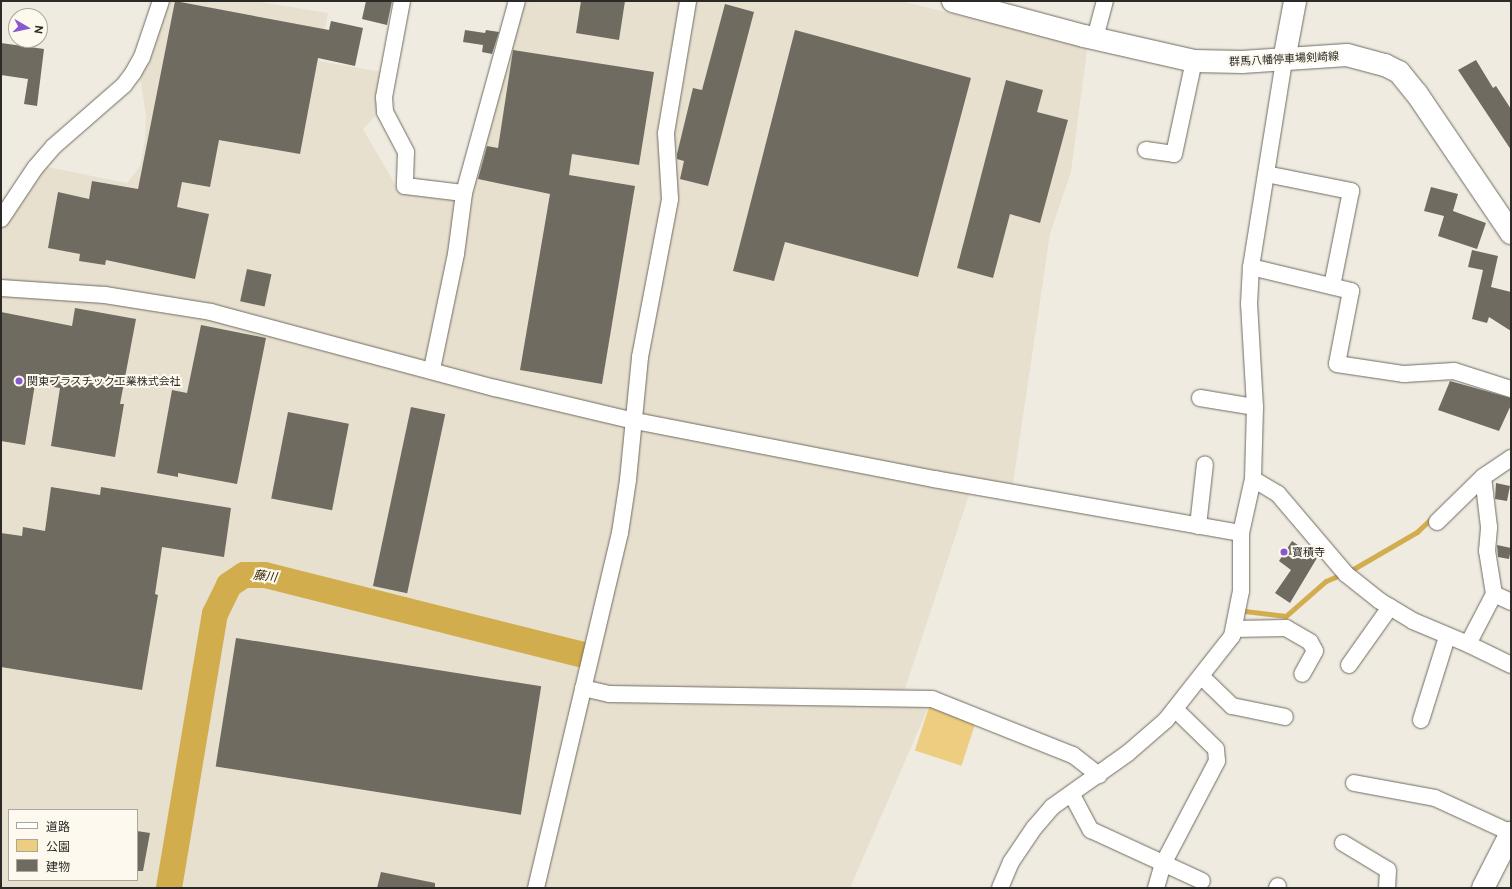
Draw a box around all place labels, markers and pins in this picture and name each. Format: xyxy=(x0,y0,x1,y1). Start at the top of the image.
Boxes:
place label: 関東プラスチック工業株式会社 xyxy=(27,374,181,388)
marker: 関東プラスチック工業株式会社 xyxy=(14,376,24,386)
place label: 寶積寺 xyxy=(1292,545,1325,559)
marker: 寶積寺 xyxy=(1279,547,1289,557)

